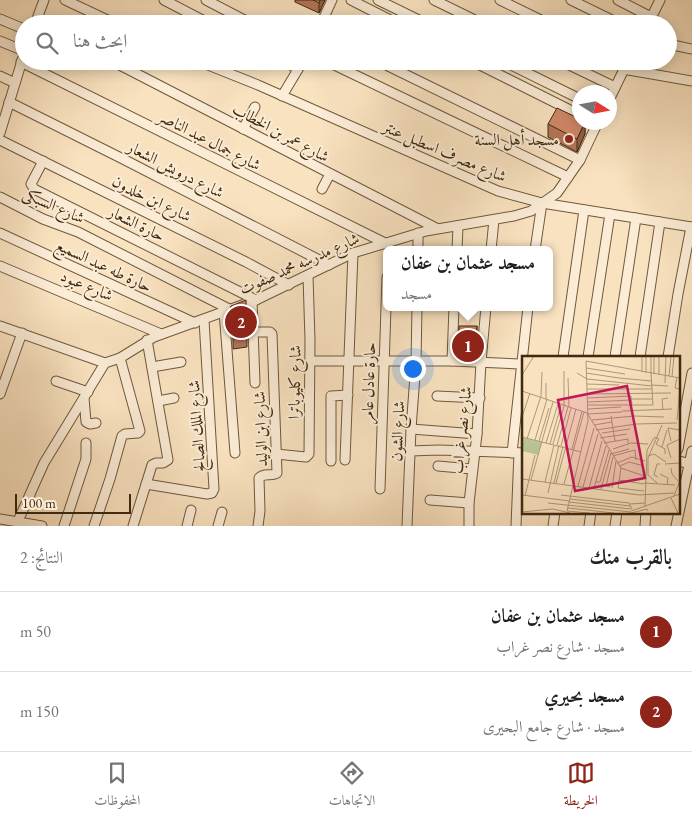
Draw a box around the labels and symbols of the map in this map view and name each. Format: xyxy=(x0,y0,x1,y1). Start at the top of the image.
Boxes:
north arrow xyxy=(572,85,617,130)
street label: شارع عمر بن الخطاب xyxy=(227,98,333,169)
street label: شارع جمال عبد الناصر xyxy=(152,105,265,178)
street label: شارع مصرف اسطبل عنتر xyxy=(377,115,510,190)
place label: مسجد أهل السنة xyxy=(475,128,559,151)
marker: مسجد أهل السنة xyxy=(563,133,575,145)
street label: شارع درويش الشعار xyxy=(121,135,228,205)
street label: شارع ابن خلدون xyxy=(107,170,195,229)
street label: شارع السبكى xyxy=(18,183,88,231)
street label: حارة الشعار xyxy=(103,200,168,246)
street label: شارع مدرسه محمد صفوت xyxy=(236,228,364,302)
street label: حارة طه عبد السميع xyxy=(50,234,155,301)
street label: شارع عبود xyxy=(56,265,116,309)
pin: 2 xyxy=(225,303,257,341)
pin: 1 xyxy=(452,327,484,365)
street label: حارة عادل عامر xyxy=(357,342,381,424)
street label: شارع كليوباترا xyxy=(283,345,309,419)
your location xyxy=(400,356,426,382)
inset map xyxy=(522,356,680,514)
street label: شارع الملك الصالح xyxy=(183,379,213,473)
street label: شارع نصر غراب xyxy=(446,385,480,475)
street label: شارع ابن الوليد xyxy=(249,391,275,467)
street label: شارع الشون xyxy=(385,400,413,462)
scale bar xyxy=(15,491,131,514)

